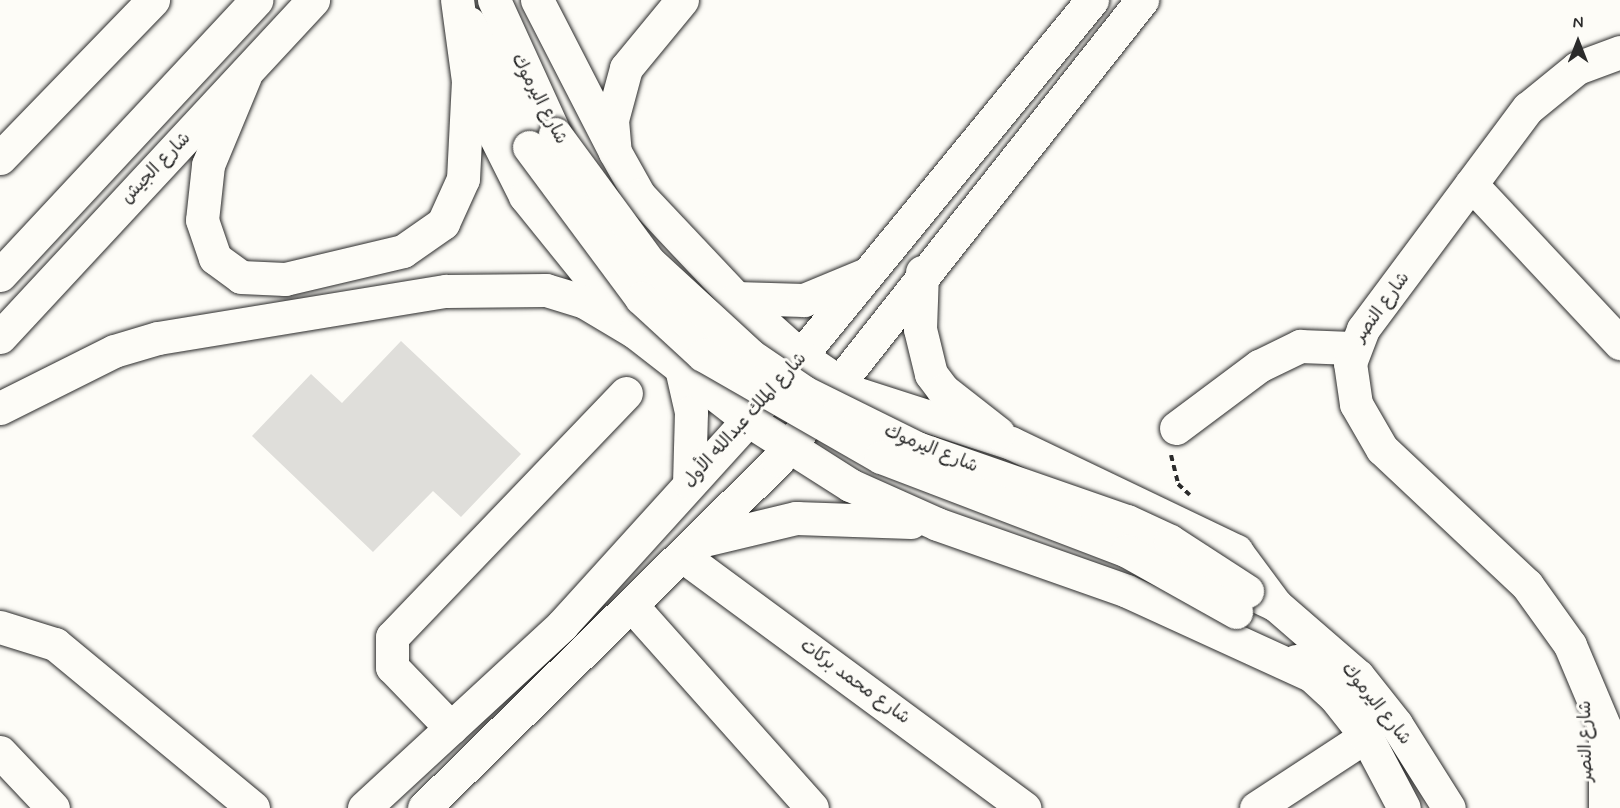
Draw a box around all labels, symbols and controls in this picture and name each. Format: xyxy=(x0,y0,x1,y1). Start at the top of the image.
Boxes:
north arrow xyxy=(1548,12,1608,72)
text: N xyxy=(1573,13,1583,34)
street label: شارع اليرموك xyxy=(506,50,572,148)
street label: شارع الجيش xyxy=(117,128,195,208)
street label: شارع النصر xyxy=(1349,268,1415,346)
street label: شارع الملك عبدالله الأول xyxy=(679,348,811,492)
street label: شارع اليرموك xyxy=(881,420,981,478)
street label: شارع محمد بركات xyxy=(796,635,914,729)
street label: شارع اليرموك xyxy=(1336,659,1416,749)
street label: شارع النصر xyxy=(1574,700,1598,782)

